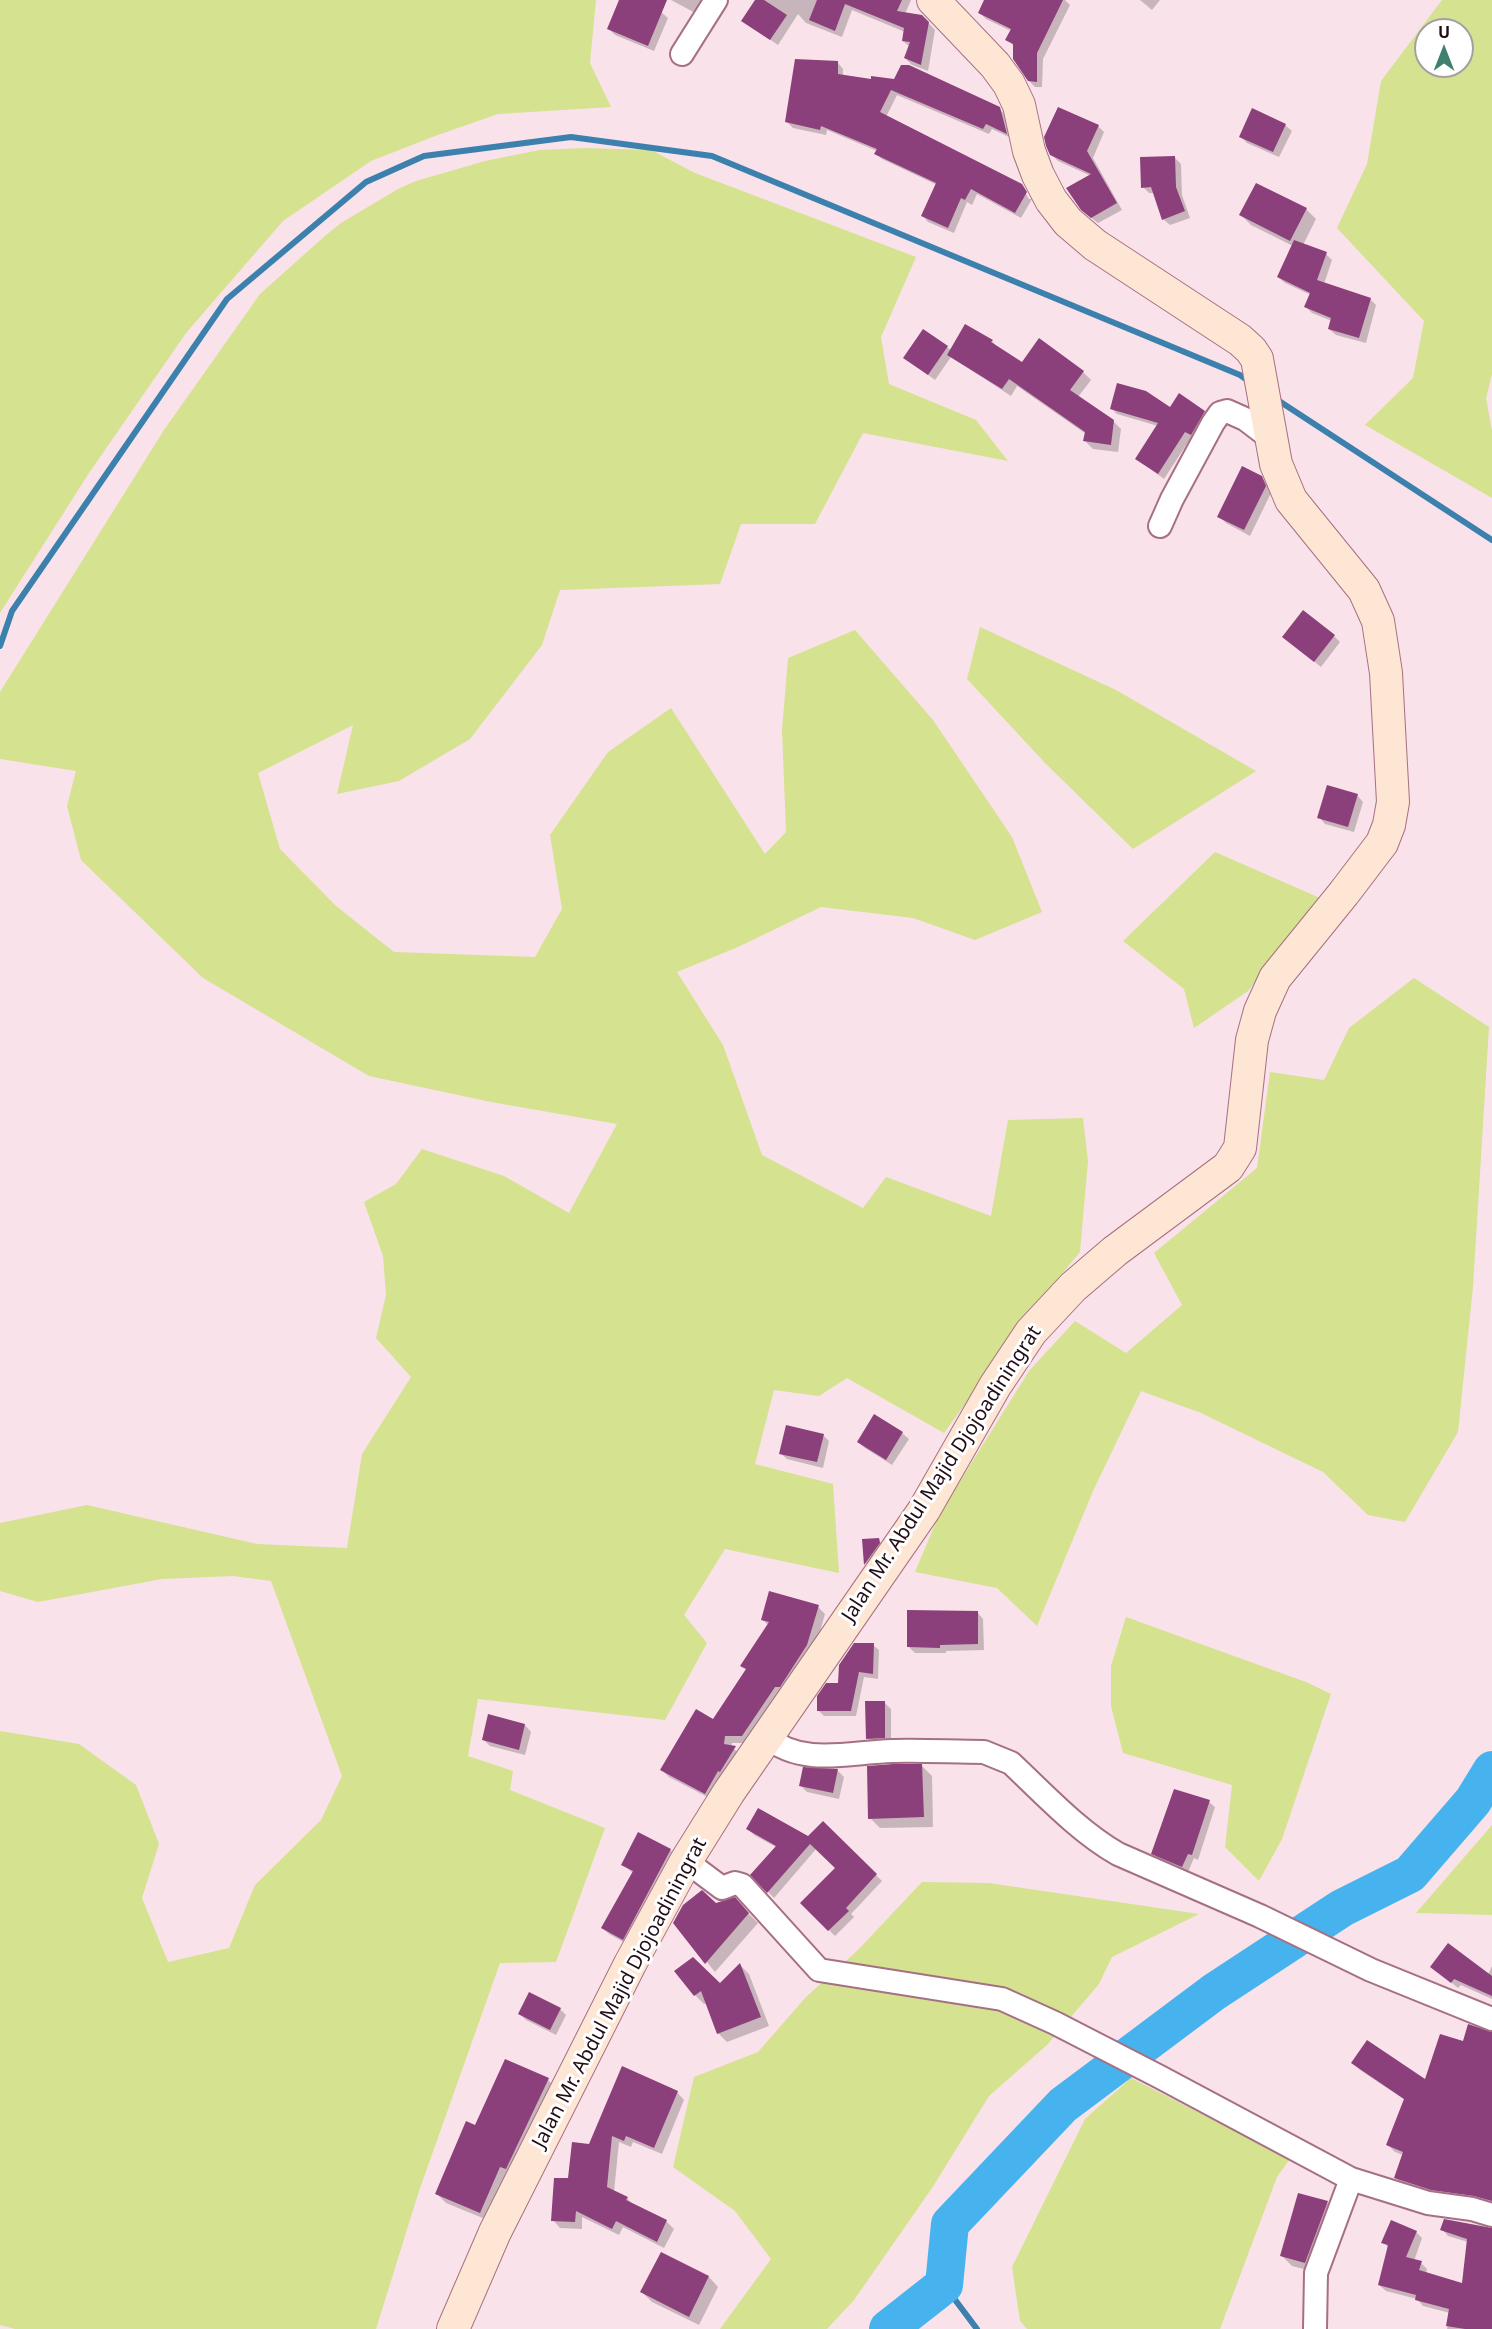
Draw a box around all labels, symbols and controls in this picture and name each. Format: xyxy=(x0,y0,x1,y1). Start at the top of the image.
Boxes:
north arrow xyxy=(1414,18,1474,78)
text: U xyxy=(1438,21,1450,43)
street label: Jalan Mr. Abdul Majid Djojoadiningrat xyxy=(837,1322,1047,1626)
street label: Jalan Mr. Abdul Majid Djojoadiningrat xyxy=(528,1834,712,2152)

